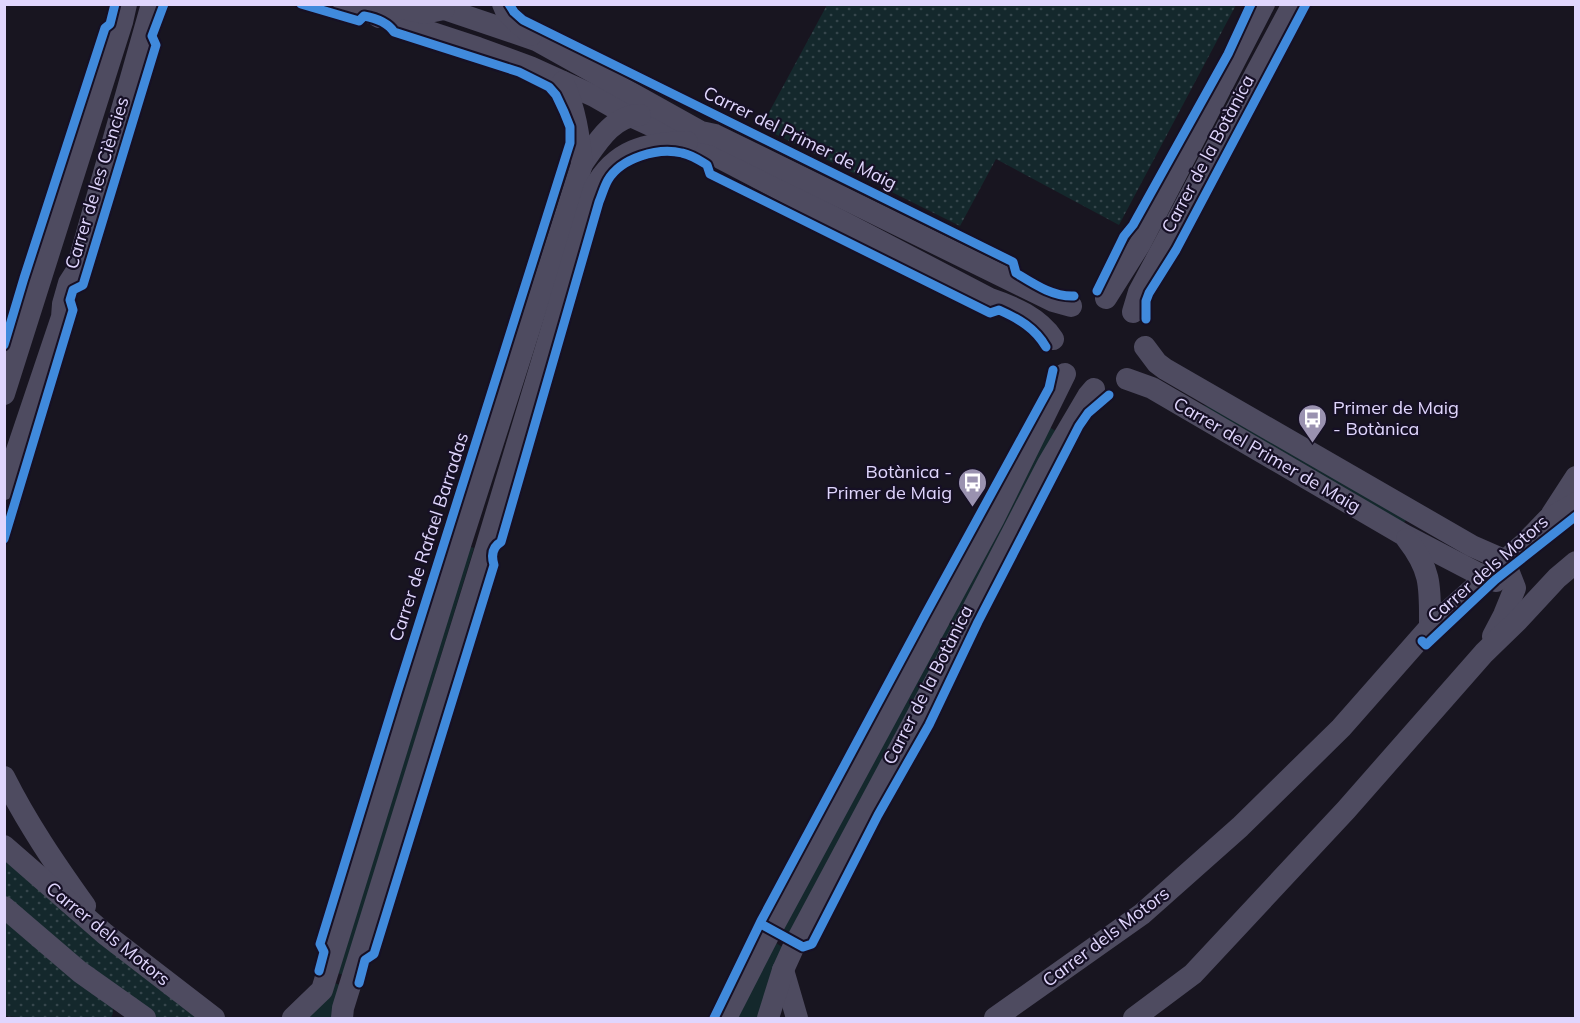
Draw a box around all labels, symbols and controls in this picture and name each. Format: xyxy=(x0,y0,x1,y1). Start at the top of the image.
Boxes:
street label: Carrer de la Botànica xyxy=(1156,71,1259,237)
street label: Carrer del Primer de Maig xyxy=(700,81,901,194)
street label: Carrer de les Ciències xyxy=(59,94,134,272)
street label: Carrer del Primer de Maig xyxy=(1170,392,1365,518)
place label: Primer de Maig - Botànica xyxy=(1333,396,1459,440)
bus stop icon: Primer de Maig - Botànica xyxy=(1296,402,1328,444)
street label: Carrer de Rafael Barradas xyxy=(384,429,473,644)
place label: Botànica - Primer de Maig xyxy=(826,460,952,504)
bus stop icon: Botànica - Primer de Maig xyxy=(957,466,989,508)
street label: Carrer dels Motors xyxy=(1422,510,1553,627)
street label: Carrer de la Botànica xyxy=(877,601,978,768)
street label: Carrer dels Motors xyxy=(42,877,175,991)
street label: Carrer dels Motors xyxy=(1038,881,1174,992)

